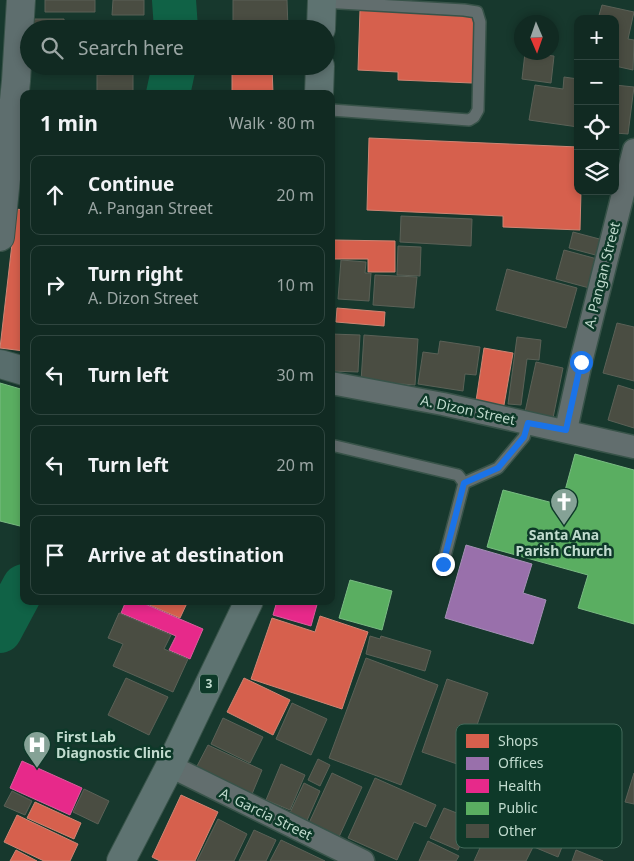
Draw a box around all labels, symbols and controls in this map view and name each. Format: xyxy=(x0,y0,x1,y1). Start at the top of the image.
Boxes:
north arrow xyxy=(514,15,559,60)
map controls xyxy=(574,15,619,195)
button: + xyxy=(574,15,619,60)
search box xyxy=(20,20,335,75)
icon: search xyxy=(38,34,66,62)
text: Search here xyxy=(78,35,184,61)
button: − xyxy=(574,60,619,105)
button: locate xyxy=(574,105,619,150)
text: 1 min xyxy=(40,109,98,137)
text: Walk · 80 m xyxy=(229,112,315,134)
button: layers xyxy=(574,150,619,195)
text: Continue xyxy=(88,171,174,197)
icon: ahead xyxy=(41,181,69,209)
text: 20 m xyxy=(277,184,314,206)
text: A. Pangan Street xyxy=(88,197,213,219)
street label: A. Pangan Street xyxy=(579,220,624,330)
text: Turn right xyxy=(88,261,183,287)
icon: right xyxy=(41,271,69,299)
text: 10 m xyxy=(277,274,314,296)
text: A. Dizon Street xyxy=(88,287,198,309)
route start xyxy=(570,351,593,374)
icon: left xyxy=(41,361,69,389)
text: Turn left xyxy=(88,362,169,388)
text: 30 m xyxy=(277,364,314,386)
street label: A. Dizon Street xyxy=(419,390,517,429)
icon: left xyxy=(41,451,69,479)
text: Turn left xyxy=(88,452,169,478)
text: 20 m xyxy=(277,454,314,476)
church icon: Santa Ana Parish Church xyxy=(549,487,579,526)
place label: Santa Ana Parish Church xyxy=(516,525,612,560)
icon: arrive xyxy=(41,541,69,569)
text: Arrive at destination xyxy=(88,542,284,568)
route end xyxy=(432,553,455,576)
road number: 3 xyxy=(200,674,218,694)
legend xyxy=(456,724,622,848)
place label: First Lab Diagnostic Clinic xyxy=(56,727,172,762)
hospital icon: First Lab Diagnostic Clinic xyxy=(22,730,52,769)
text: Shops xyxy=(498,731,538,750)
text: Offices xyxy=(498,753,544,772)
text: Health xyxy=(498,776,541,795)
street label: A. Garcia Street xyxy=(217,783,316,844)
text: Public xyxy=(498,798,538,817)
text: Other xyxy=(498,821,537,840)

